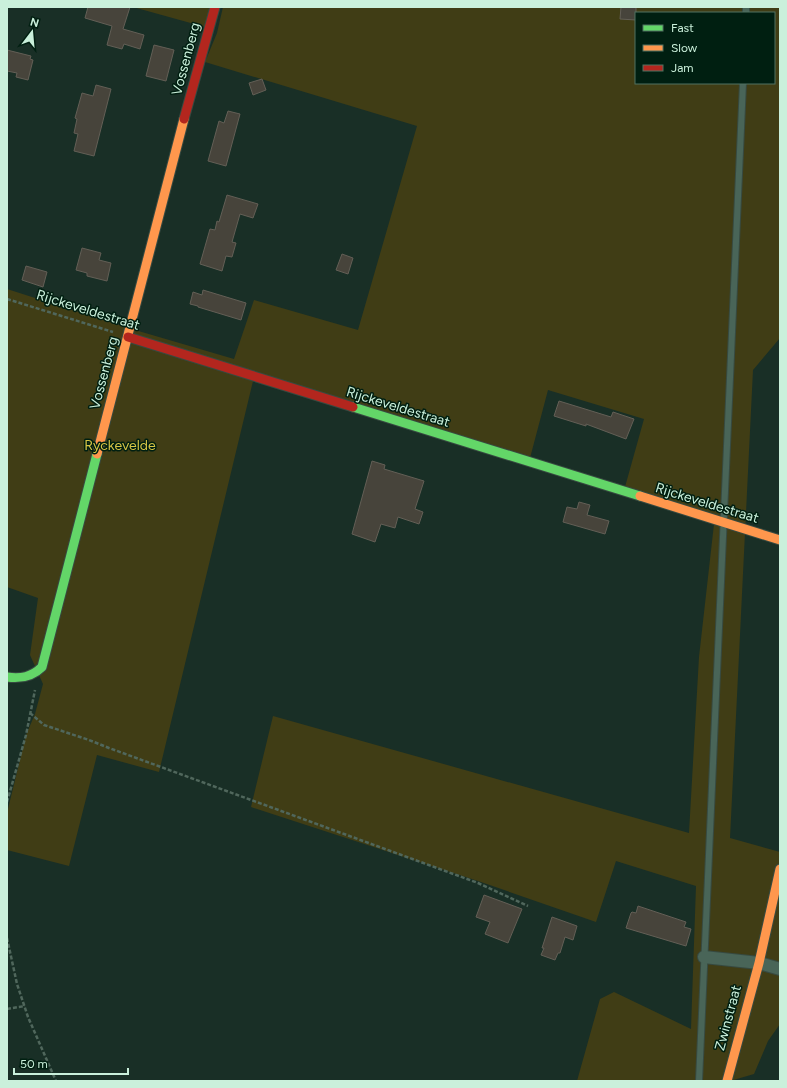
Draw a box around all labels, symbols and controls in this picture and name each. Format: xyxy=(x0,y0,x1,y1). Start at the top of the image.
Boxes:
north arrow xyxy=(12,12,52,52)
legend xyxy=(635,12,775,84)
text: N xyxy=(29,15,41,30)
street label: Vossenberg xyxy=(168,21,204,97)
text: Fast xyxy=(671,21,694,35)
text: Slow xyxy=(671,41,698,55)
text: Jam xyxy=(671,61,694,75)
street label: Rijckeveldestraat xyxy=(34,286,142,334)
street label: Vossenberg xyxy=(86,335,122,411)
street label: Rijckeveldestraat xyxy=(344,383,452,431)
park label: Ryckevelde xyxy=(84,437,156,454)
street label: Rijckeveldestraat xyxy=(653,479,761,527)
street label: Zwinstraat xyxy=(711,983,745,1053)
scale bar xyxy=(14,1050,128,1076)
text: 50 m xyxy=(20,1057,48,1071)

